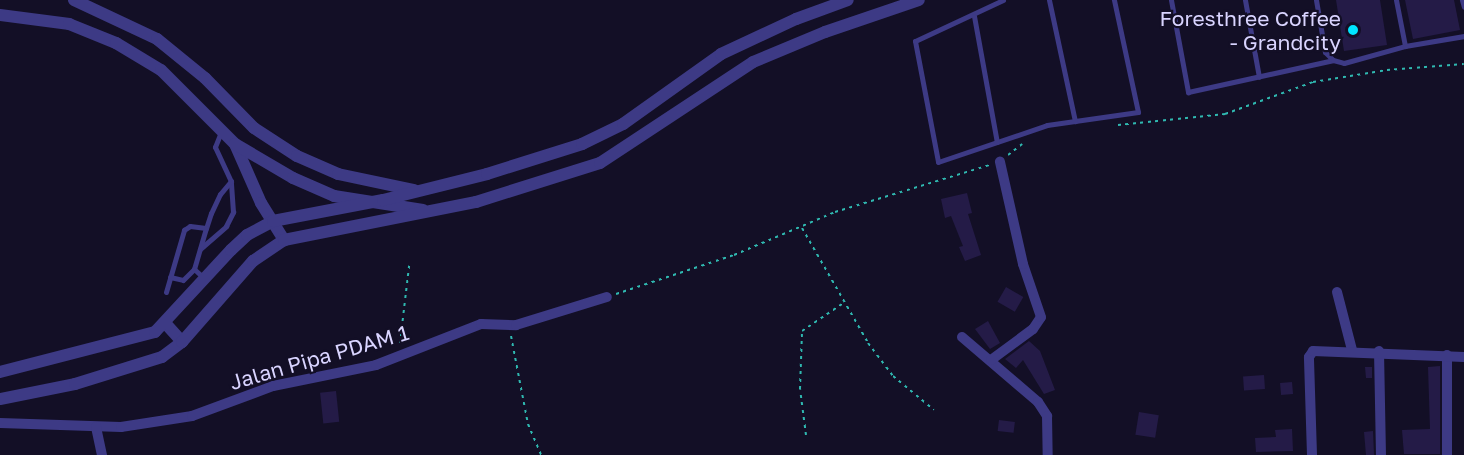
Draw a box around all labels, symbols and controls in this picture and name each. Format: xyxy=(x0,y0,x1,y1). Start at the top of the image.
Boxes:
place label: Foresthree Coffee - Grandcity xyxy=(1160,5,1341,55)
marker: Foresthree Coffee - Grandcity xyxy=(1346,23,1360,37)
street label: Jalan Pipa PDAM 1 xyxy=(226,319,412,395)

